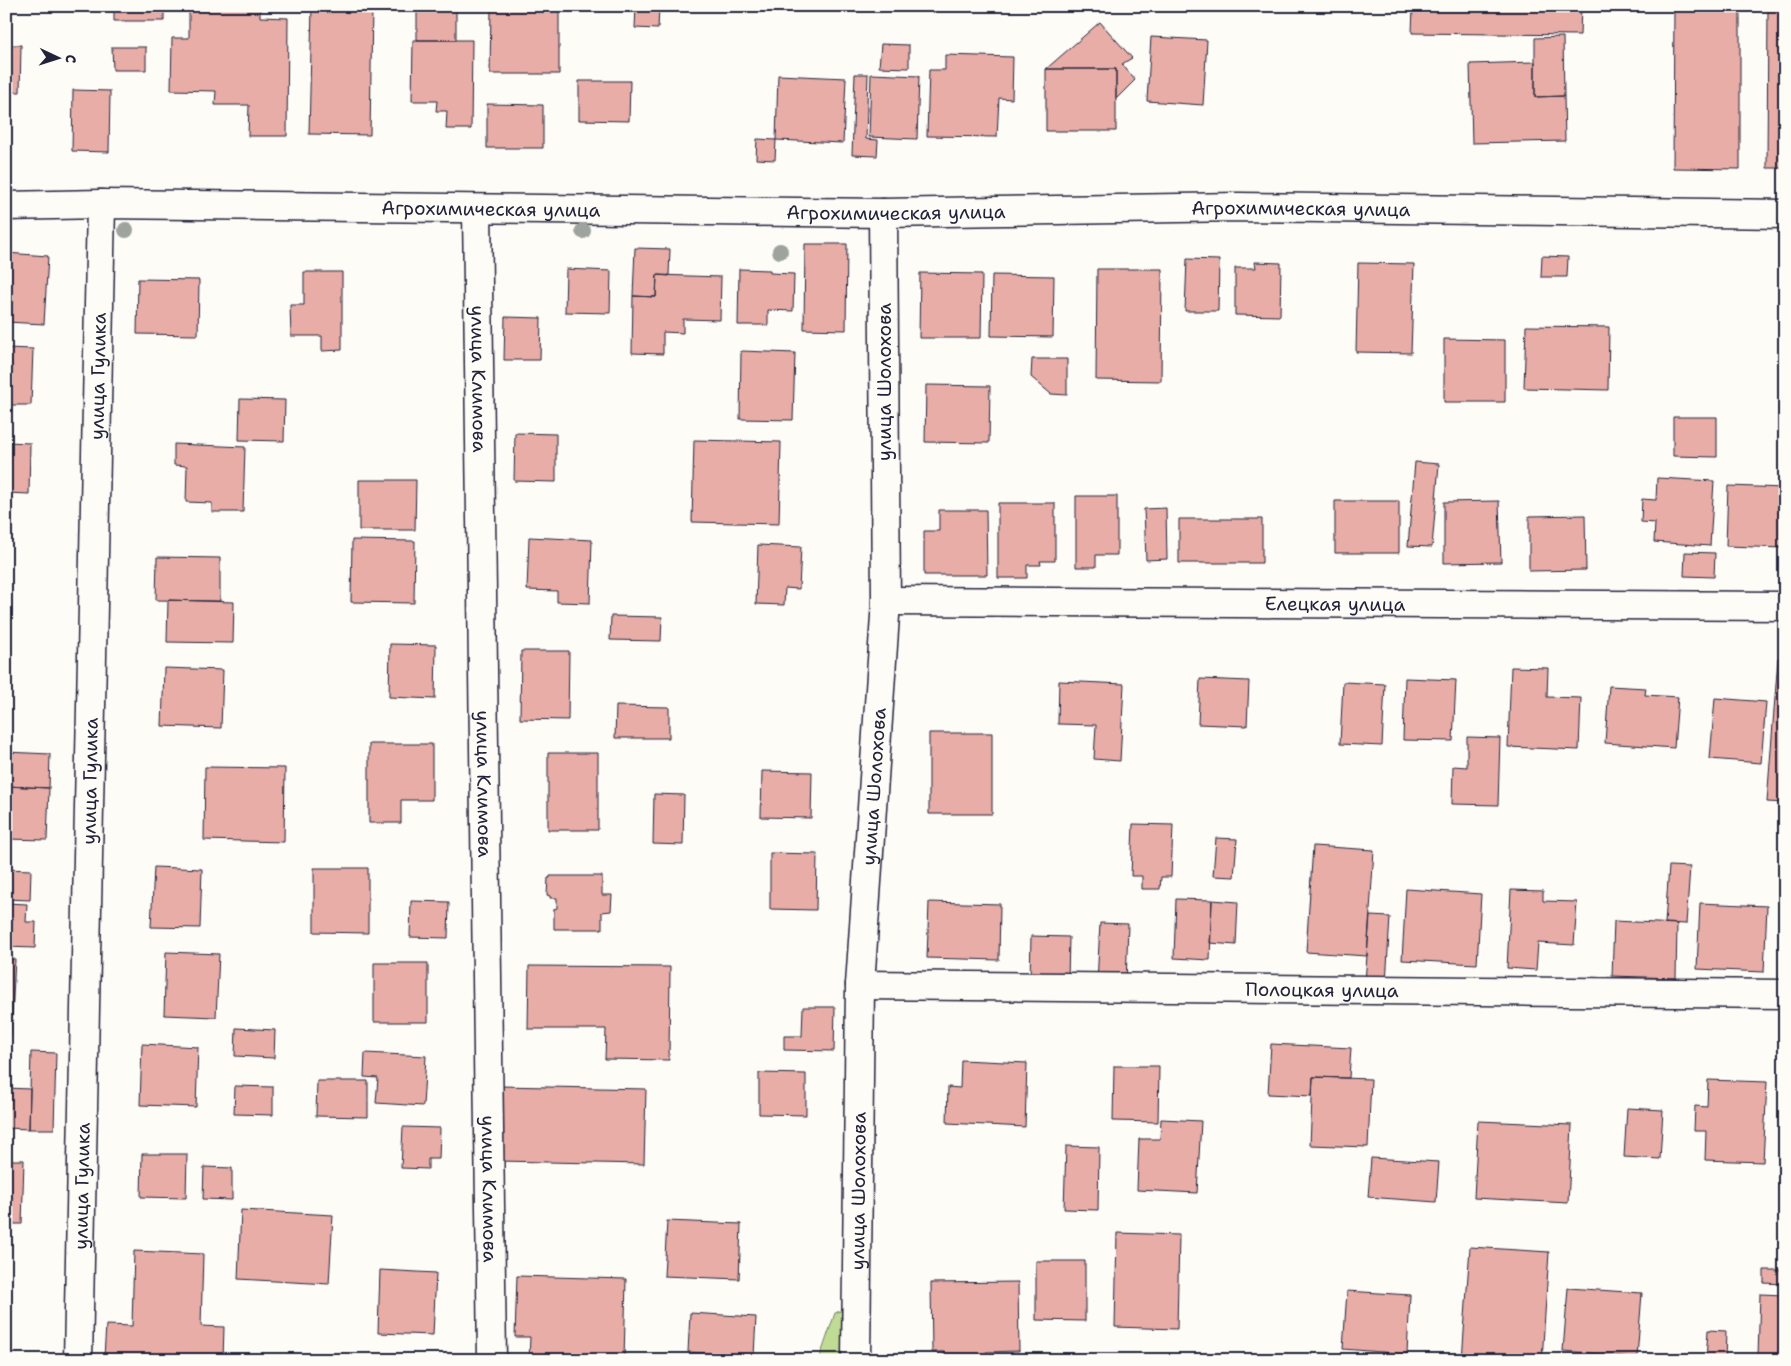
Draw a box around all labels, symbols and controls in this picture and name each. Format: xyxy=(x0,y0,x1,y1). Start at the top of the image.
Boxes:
north arrow xyxy=(32,32,82,82)
text: С xyxy=(62,54,80,64)
street label: Агрохимическая улица xyxy=(381,195,601,223)
street label: Агрохимическая улица xyxy=(1191,195,1411,222)
street label: Агрохимическая улица xyxy=(786,199,1006,226)
street label: улица Шолохова xyxy=(872,303,897,461)
street label: улица Климова xyxy=(465,305,492,453)
street label: улица Гулика xyxy=(84,312,112,440)
street label: Елецкая улица xyxy=(1265,591,1405,617)
street label: улица Шолохова xyxy=(856,707,892,866)
street label: улица Климова xyxy=(471,710,497,858)
street label: улица Гулика xyxy=(76,717,104,845)
street label: Полоцкая улица xyxy=(1245,977,1399,1003)
street label: улица Шолохова xyxy=(845,1112,872,1270)
street label: улица Климова xyxy=(476,1115,503,1263)
street label: улица Гулика xyxy=(68,1122,96,1250)

